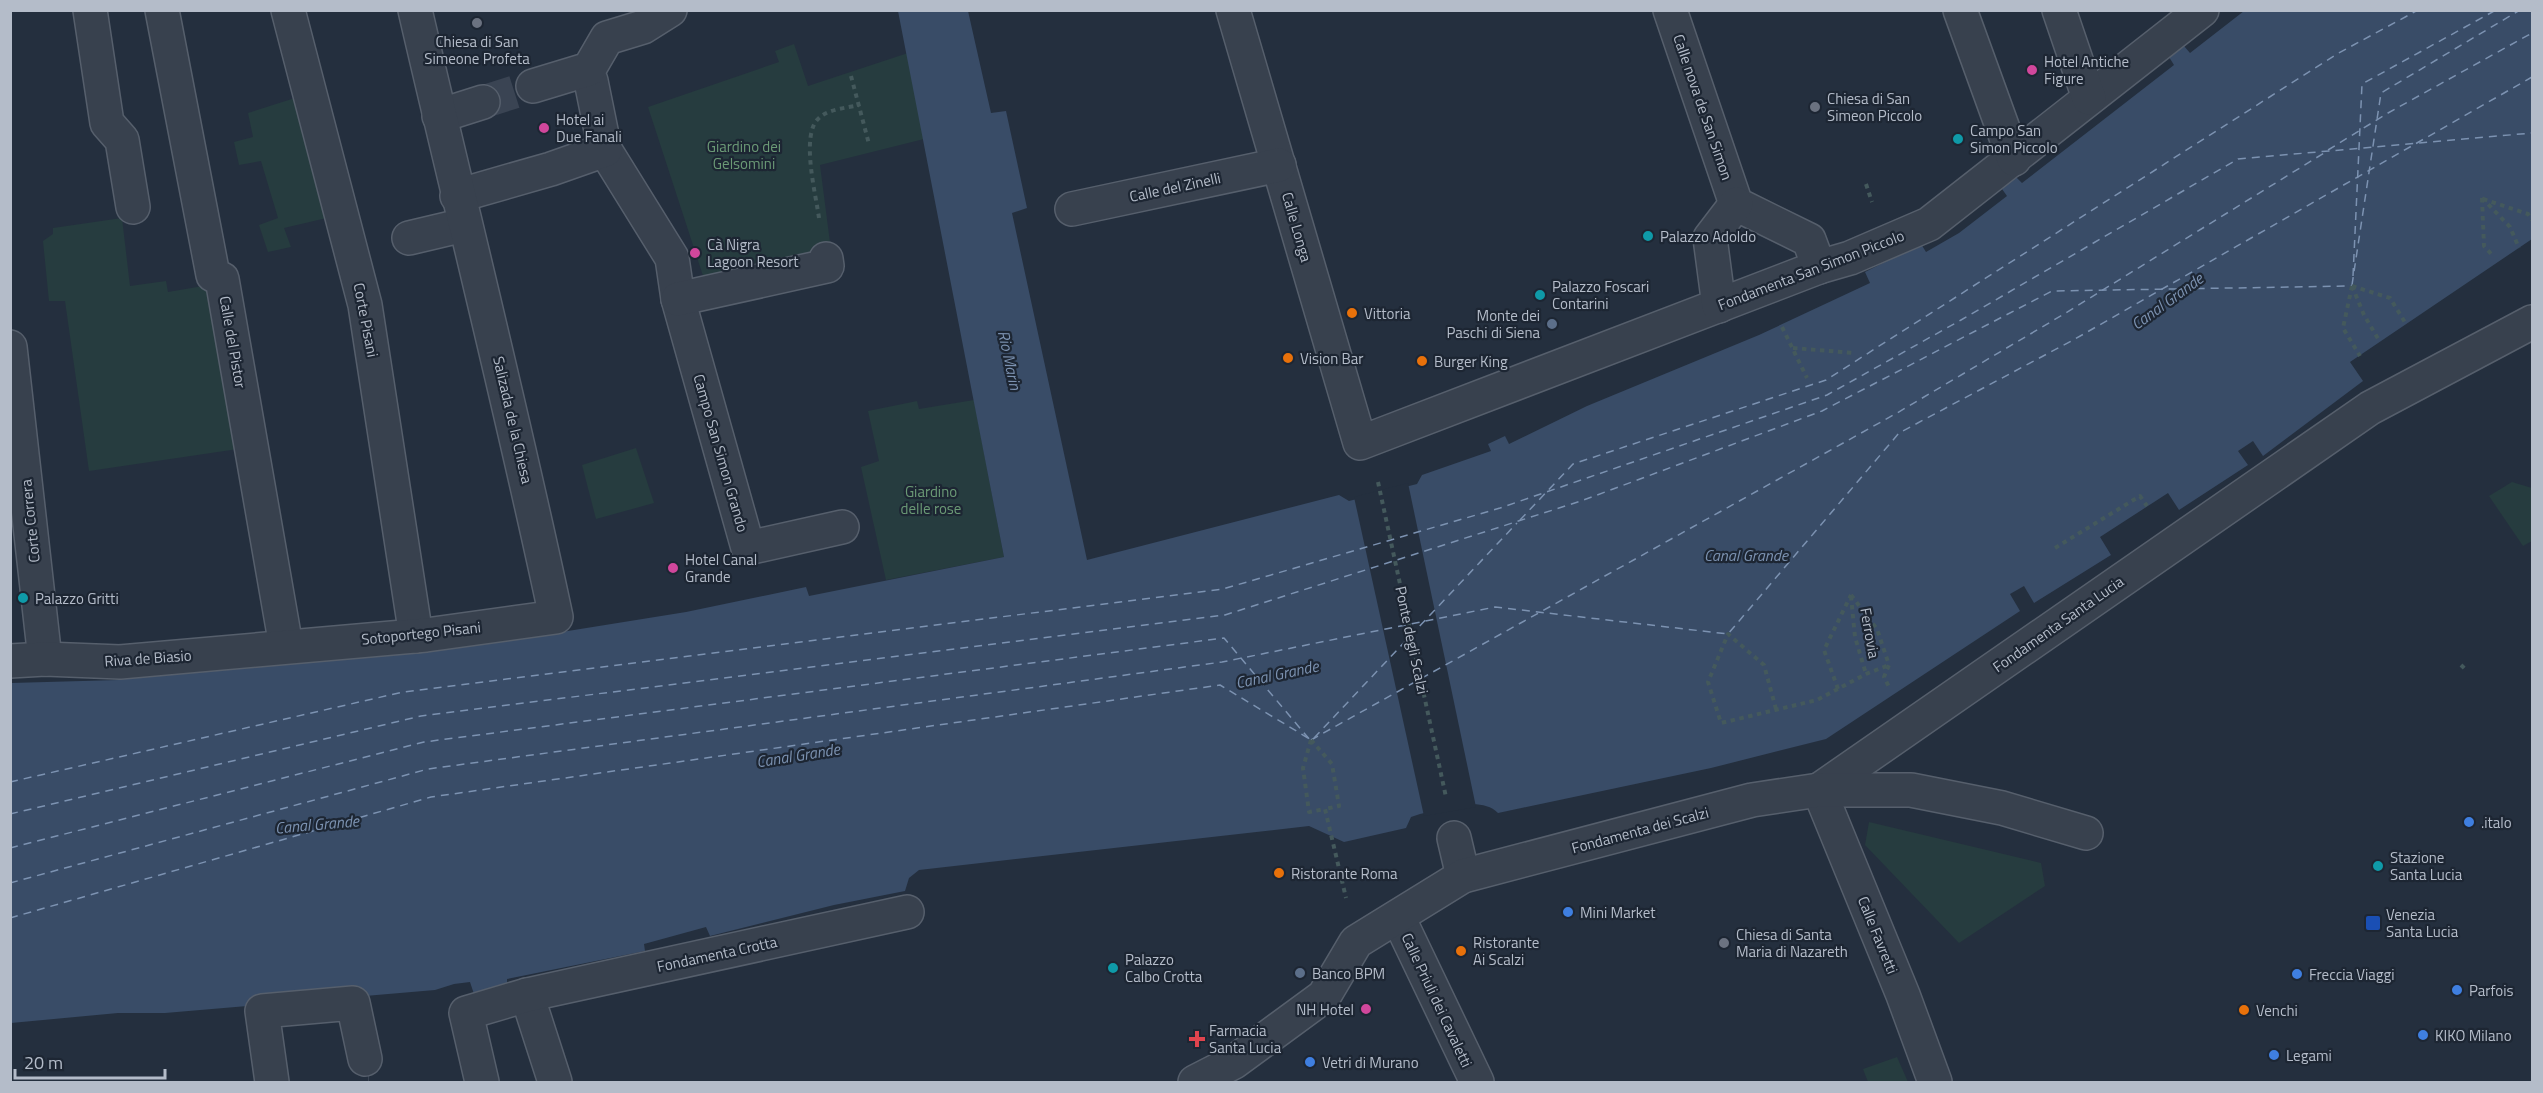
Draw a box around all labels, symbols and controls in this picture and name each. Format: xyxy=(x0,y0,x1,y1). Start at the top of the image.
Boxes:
marker: Chiesa di San Simeone Profeta xyxy=(470,16,484,30)
place label: Chiesa di San Simeone Profeta xyxy=(424,30,530,70)
street label: Calle nova de San Simon xyxy=(1667,31,1739,183)
place label: Hotel Antiche Figure xyxy=(2044,50,2129,90)
marker: Hotel Antiche Figure xyxy=(2025,63,2039,77)
place label: Chiesa di San Simeon Piccolo xyxy=(1827,87,1922,127)
marker: Chiesa di San Simeon Piccolo xyxy=(1808,100,1822,114)
place label: Hotel ai Due Fanali xyxy=(556,108,622,148)
place label: Campo San Simon Piccolo xyxy=(1970,119,2058,159)
marker: Hotel ai Due Fanali xyxy=(537,121,551,135)
marker: Campo San Simon Piccolo xyxy=(1951,132,1965,146)
park label: Giardino dei Gelsomini xyxy=(707,135,781,175)
street label: Calle del Zinelli xyxy=(1127,166,1223,208)
street label: Calle Longa xyxy=(1276,189,1318,265)
street label: Fondamenta San Simon Piccolo xyxy=(1715,224,1908,316)
place label: Palazzo Adoldo xyxy=(1660,225,1756,248)
marker: Palazzo Adoldo xyxy=(1641,229,1655,243)
place label: Cà Nigra Lagoon Resort xyxy=(707,233,799,273)
marker: Cà Nigra Lagoon Resort xyxy=(688,246,702,260)
water label: Canal Grande xyxy=(2126,266,2209,335)
place label: Palazzo Foscari Contarini xyxy=(1552,275,1649,315)
street label: Corte Pisani xyxy=(348,281,384,359)
marker: Palazzo Foscari Contarini xyxy=(1533,288,1547,302)
street label: Calle del Pistor xyxy=(214,294,252,390)
place label: Vittoria xyxy=(1364,302,1411,325)
place label: Monte dei Paschi di Siena xyxy=(1446,304,1540,344)
marker: Vittoria xyxy=(1345,306,1359,320)
marker: Monte dei Paschi di Siena xyxy=(1545,317,1559,331)
water label: Rio Marin xyxy=(992,328,1028,393)
place label: Vision Bar xyxy=(1300,347,1364,370)
place label: Burger King xyxy=(1434,350,1508,373)
marker: Vision Bar xyxy=(1281,351,1295,365)
street label: Salizada de la Chiesa xyxy=(487,354,539,486)
marker: Burger King xyxy=(1415,354,1429,368)
street label: Campo San Simon Grando xyxy=(687,371,755,535)
street label: Corte Correra xyxy=(14,478,46,564)
park label: Giardino delle rose xyxy=(901,480,961,520)
water label: Canal Grande xyxy=(1704,543,1790,567)
place label: Hotel Canal Grande xyxy=(685,548,757,588)
marker: Hotel Canal Grande xyxy=(666,561,680,575)
street label: Fondamenta Santa Lucia xyxy=(1988,570,2129,678)
street label: Ponte degli Scalzi xyxy=(1389,584,1435,696)
place label: Palazzo Gritti xyxy=(35,587,119,610)
marker: Palazzo Gritti xyxy=(16,591,30,605)
street label: Ferrovia xyxy=(1854,606,1886,661)
street label: Sotoportego Pisani xyxy=(360,615,482,651)
street label: Riva de Biasio xyxy=(104,643,193,673)
water label: Canal Grande xyxy=(1233,653,1322,694)
water label: Canal Grande xyxy=(755,736,843,773)
street label: Fondamenta dei Scalzi xyxy=(1569,801,1711,859)
water label: Canal Grande xyxy=(274,808,362,840)
place label: .italo xyxy=(2481,811,2512,834)
marker: .italo xyxy=(2462,815,2476,829)
place label: Stazione Santa Lucia xyxy=(2390,846,2463,886)
marker: Stazione Santa Lucia xyxy=(2371,859,2385,873)
place label: Ristorante Roma xyxy=(1291,862,1398,885)
marker: Ristorante Roma xyxy=(1272,866,1286,880)
street label: Calle Favretti xyxy=(1852,893,1904,977)
place label: Mini Market xyxy=(1580,901,1656,924)
place label: Venezia Santa Lucia xyxy=(2386,903,2459,943)
marker: Mini Market xyxy=(1561,905,1575,919)
marker: Venezia Santa Lucia xyxy=(2364,914,2382,932)
place label: Chiesa di Santa Maria di Nazareth xyxy=(1736,923,1848,963)
street label: Calle Priuli dei Cavaletti xyxy=(1396,929,1478,1071)
street label: Fondamenta Crotta xyxy=(655,930,780,978)
place label: Ristorante Ai Scalzi xyxy=(1473,931,1539,971)
marker: Chiesa di Santa Maria di Nazareth xyxy=(1717,936,1731,950)
marker: Ristorante Ai Scalzi xyxy=(1454,944,1468,958)
place label: Palazzo Calbo Crotta xyxy=(1125,948,1203,988)
marker: Palazzo Calbo Crotta xyxy=(1106,961,1120,975)
place label: Banco BPM xyxy=(1312,962,1385,985)
place label: Freccia Viaggi xyxy=(2309,963,2395,986)
marker: Banco BPM xyxy=(1293,966,1307,980)
marker: Freccia Viaggi xyxy=(2290,967,2304,981)
place label: Parfois xyxy=(2469,979,2514,1002)
marker: Parfois xyxy=(2450,983,2464,997)
place label: NH Hotel xyxy=(1296,998,1354,1021)
place label: Venchi xyxy=(2256,999,2298,1022)
marker: NH Hotel xyxy=(1359,1002,1373,1016)
marker: Venchi xyxy=(2237,1003,2251,1017)
place label: Farmacia Santa Lucia xyxy=(1209,1019,1282,1059)
place label: KIKO Milano xyxy=(2435,1024,2512,1047)
marker: KIKO Milano xyxy=(2416,1028,2430,1042)
marker: Farmacia Santa Lucia xyxy=(1190,1032,1204,1046)
scale bar xyxy=(15,1042,165,1080)
place label: Legami xyxy=(2286,1044,2332,1067)
marker: Legami xyxy=(2267,1048,2281,1062)
text: 20 m xyxy=(24,1049,63,1076)
place label: Vetri di Murano xyxy=(1322,1051,1419,1074)
marker: Vetri di Murano xyxy=(1303,1055,1317,1069)

